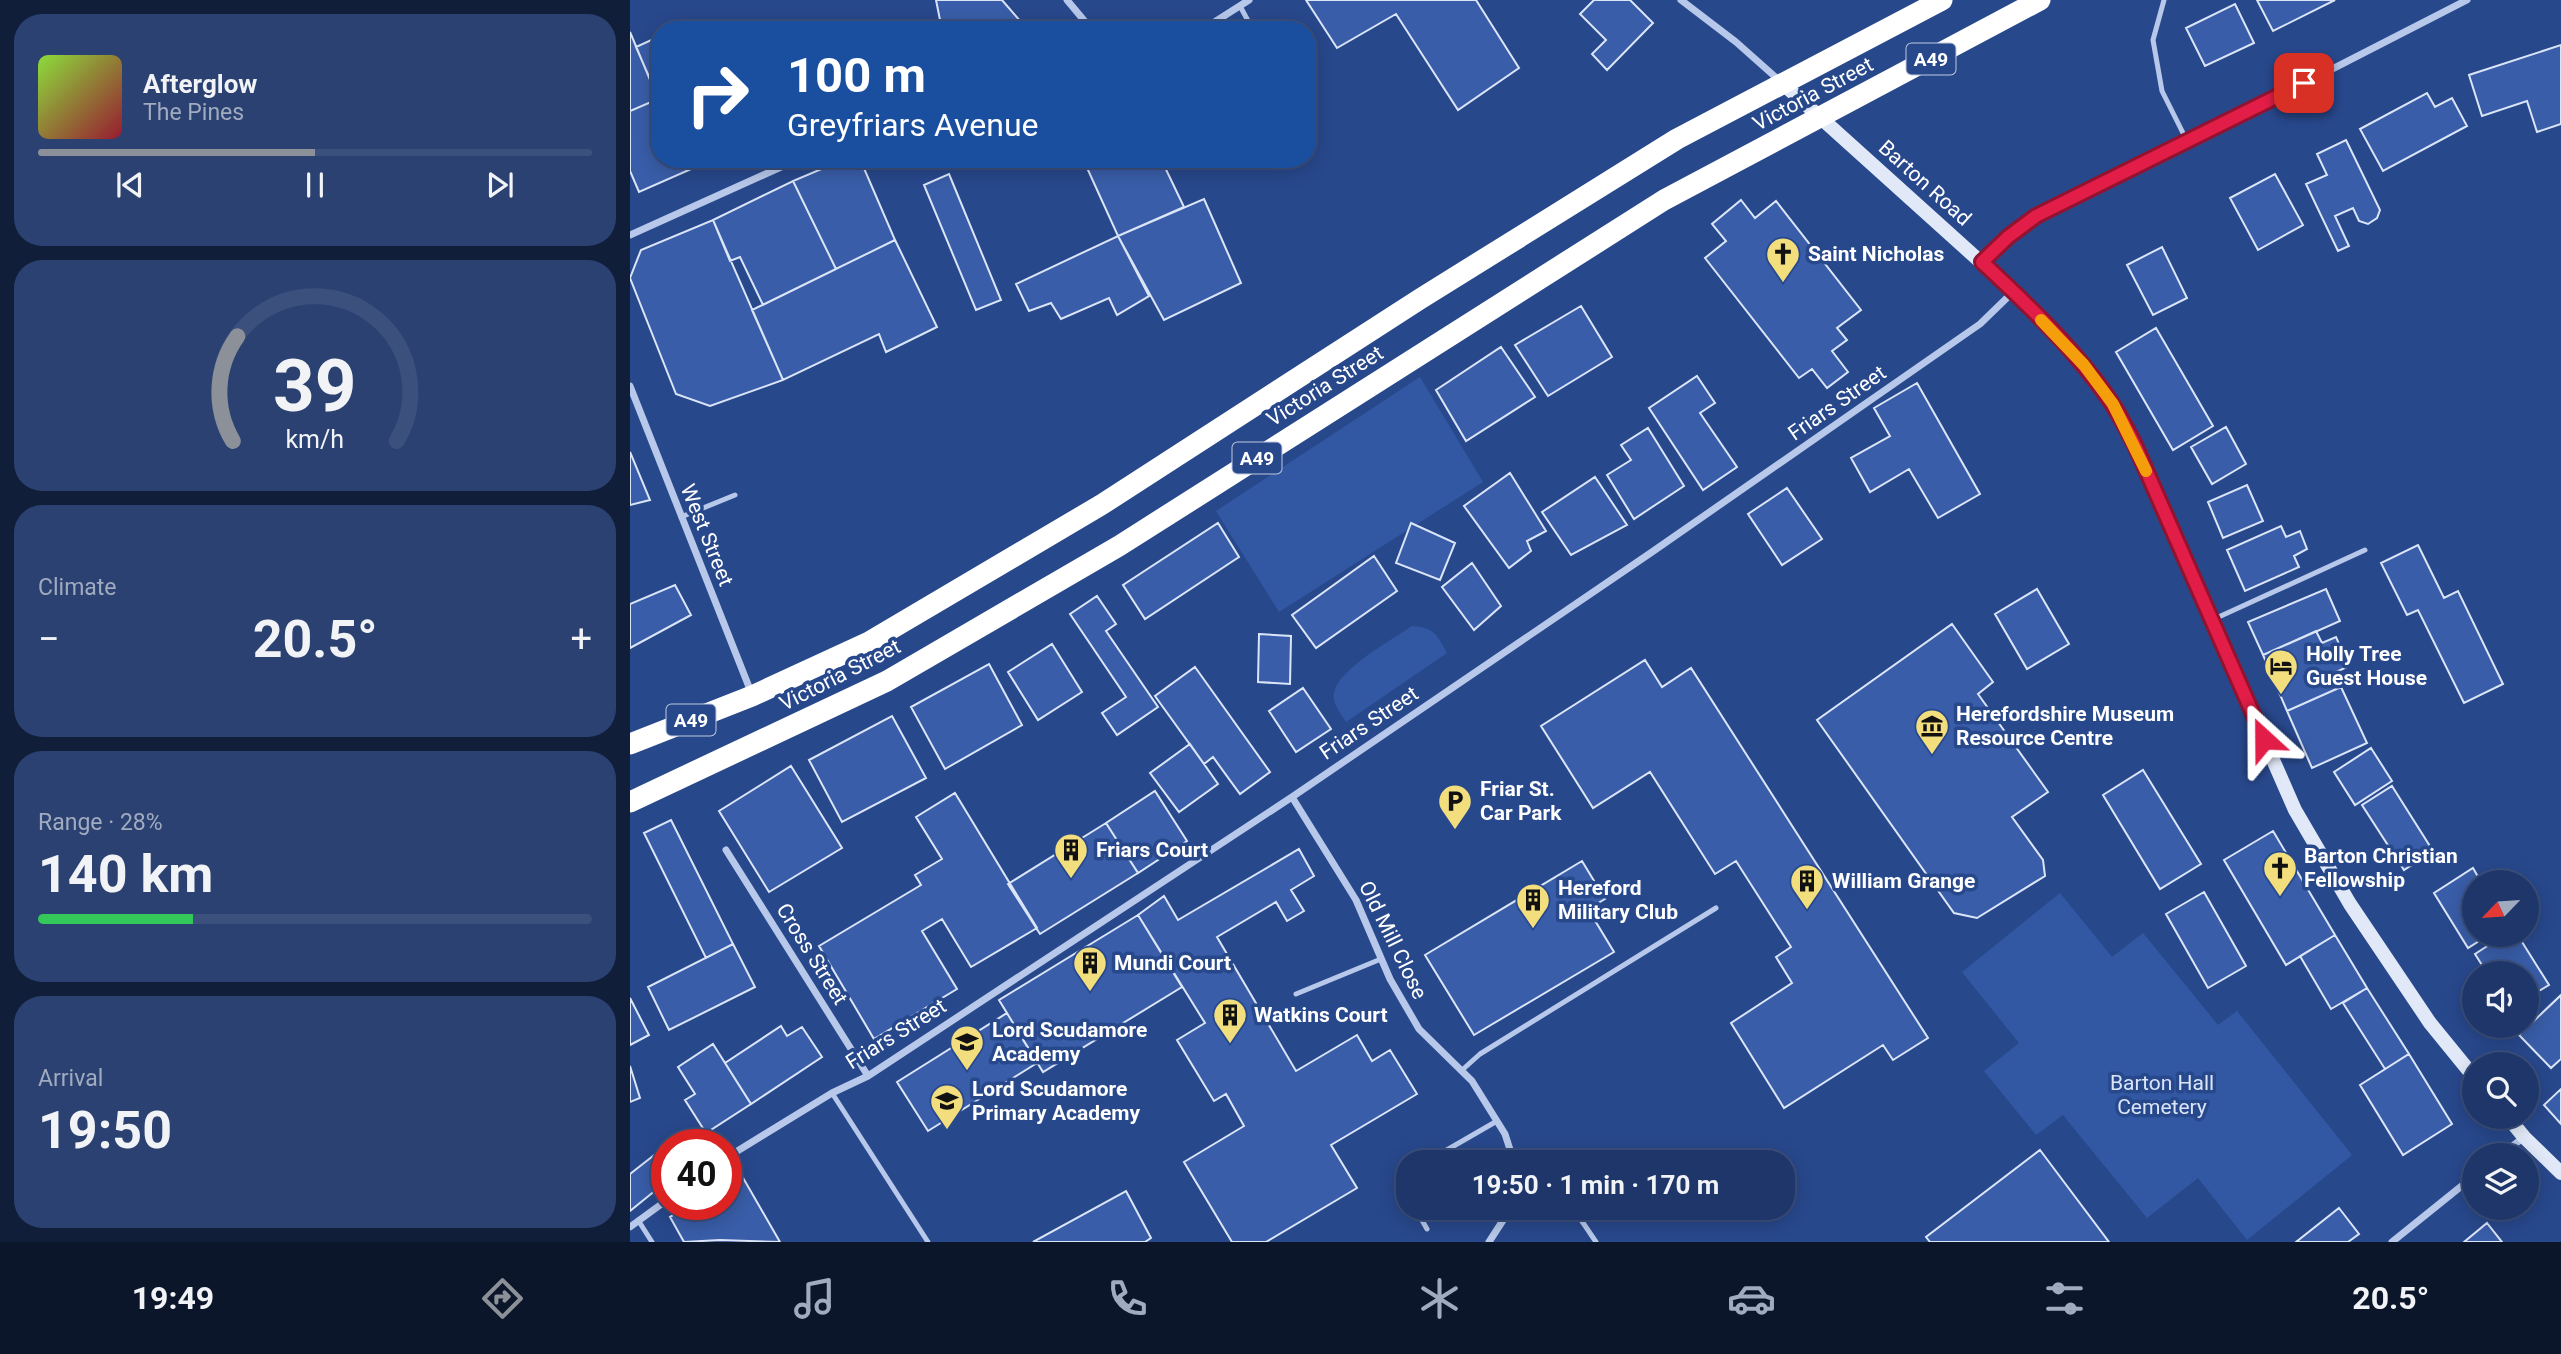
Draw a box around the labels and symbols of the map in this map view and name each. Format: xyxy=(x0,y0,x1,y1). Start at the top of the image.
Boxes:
road number: A49 xyxy=(1906,44,1956,74)
street label: Victoria Street xyxy=(1749,52,1877,136)
pin xyxy=(2274,53,2334,113)
street label: Barton Road xyxy=(1874,135,1976,231)
church icon: Saint Nicholas xyxy=(1764,235,1802,284)
place label: Saint Nicholas xyxy=(1808,242,1945,266)
street label: Victoria Street xyxy=(1263,341,1388,431)
street label: Friars Street xyxy=(1784,361,1890,445)
road number: A49 xyxy=(1232,442,1282,474)
street label: West Street xyxy=(676,481,738,590)
street label: Victoria Street xyxy=(776,634,905,716)
place label: Holly Tree Guest House xyxy=(2306,642,2427,690)
hotel icon: Holly Tree Guest House xyxy=(2262,647,2300,696)
street label: Friars Street xyxy=(1315,681,1423,765)
place label: Herefordshire Museum Resource Centre xyxy=(1956,702,2174,750)
position arrow xyxy=(2227,702,2301,776)
road number: A49 xyxy=(666,705,716,736)
museum icon: Herefordshire Museum Resource Centre xyxy=(1913,707,1951,756)
place label: Friar St. Car Park xyxy=(1480,777,1562,825)
parking icon: Friar St. Car Park xyxy=(1436,782,1474,831)
building icon: Friars Court xyxy=(1052,831,1090,880)
place label: Friars Court xyxy=(1096,838,1208,862)
place label: Barton Christian Fellowship xyxy=(2304,844,2458,892)
church icon: Barton Christian Fellowship xyxy=(2261,849,2299,898)
building icon: William Grange xyxy=(1788,862,1826,911)
place label: William Grange xyxy=(1832,869,1975,893)
north arrow xyxy=(2462,870,2539,947)
place label: Hereford Military Club xyxy=(1558,876,1678,924)
street label: Old Mill Close xyxy=(1354,877,1432,1003)
building icon: Hereford Military Club xyxy=(1514,881,1552,930)
street label: Cross Street xyxy=(771,899,853,1009)
building icon: Mundi Court xyxy=(1071,944,1109,993)
place label: Mundi Court xyxy=(1114,951,1231,975)
street label: Friars Street xyxy=(841,994,951,1074)
building icon: Watkins Court xyxy=(1211,996,1249,1045)
place label: Watkins Court xyxy=(1254,1003,1388,1027)
place label: Lord Scudamore Academy xyxy=(992,1018,1147,1066)
school or university icon: Lord Scudamore Academy xyxy=(948,1023,986,1072)
park label: Barton Hall Cemetery xyxy=(2110,1071,2214,1119)
place label: Lord Scudamore Primary Academy xyxy=(972,1077,1141,1125)
school or university icon: Lord Scudamore Primary Academy xyxy=(928,1082,966,1131)
speed limit sign: 40 xyxy=(651,1129,742,1220)

